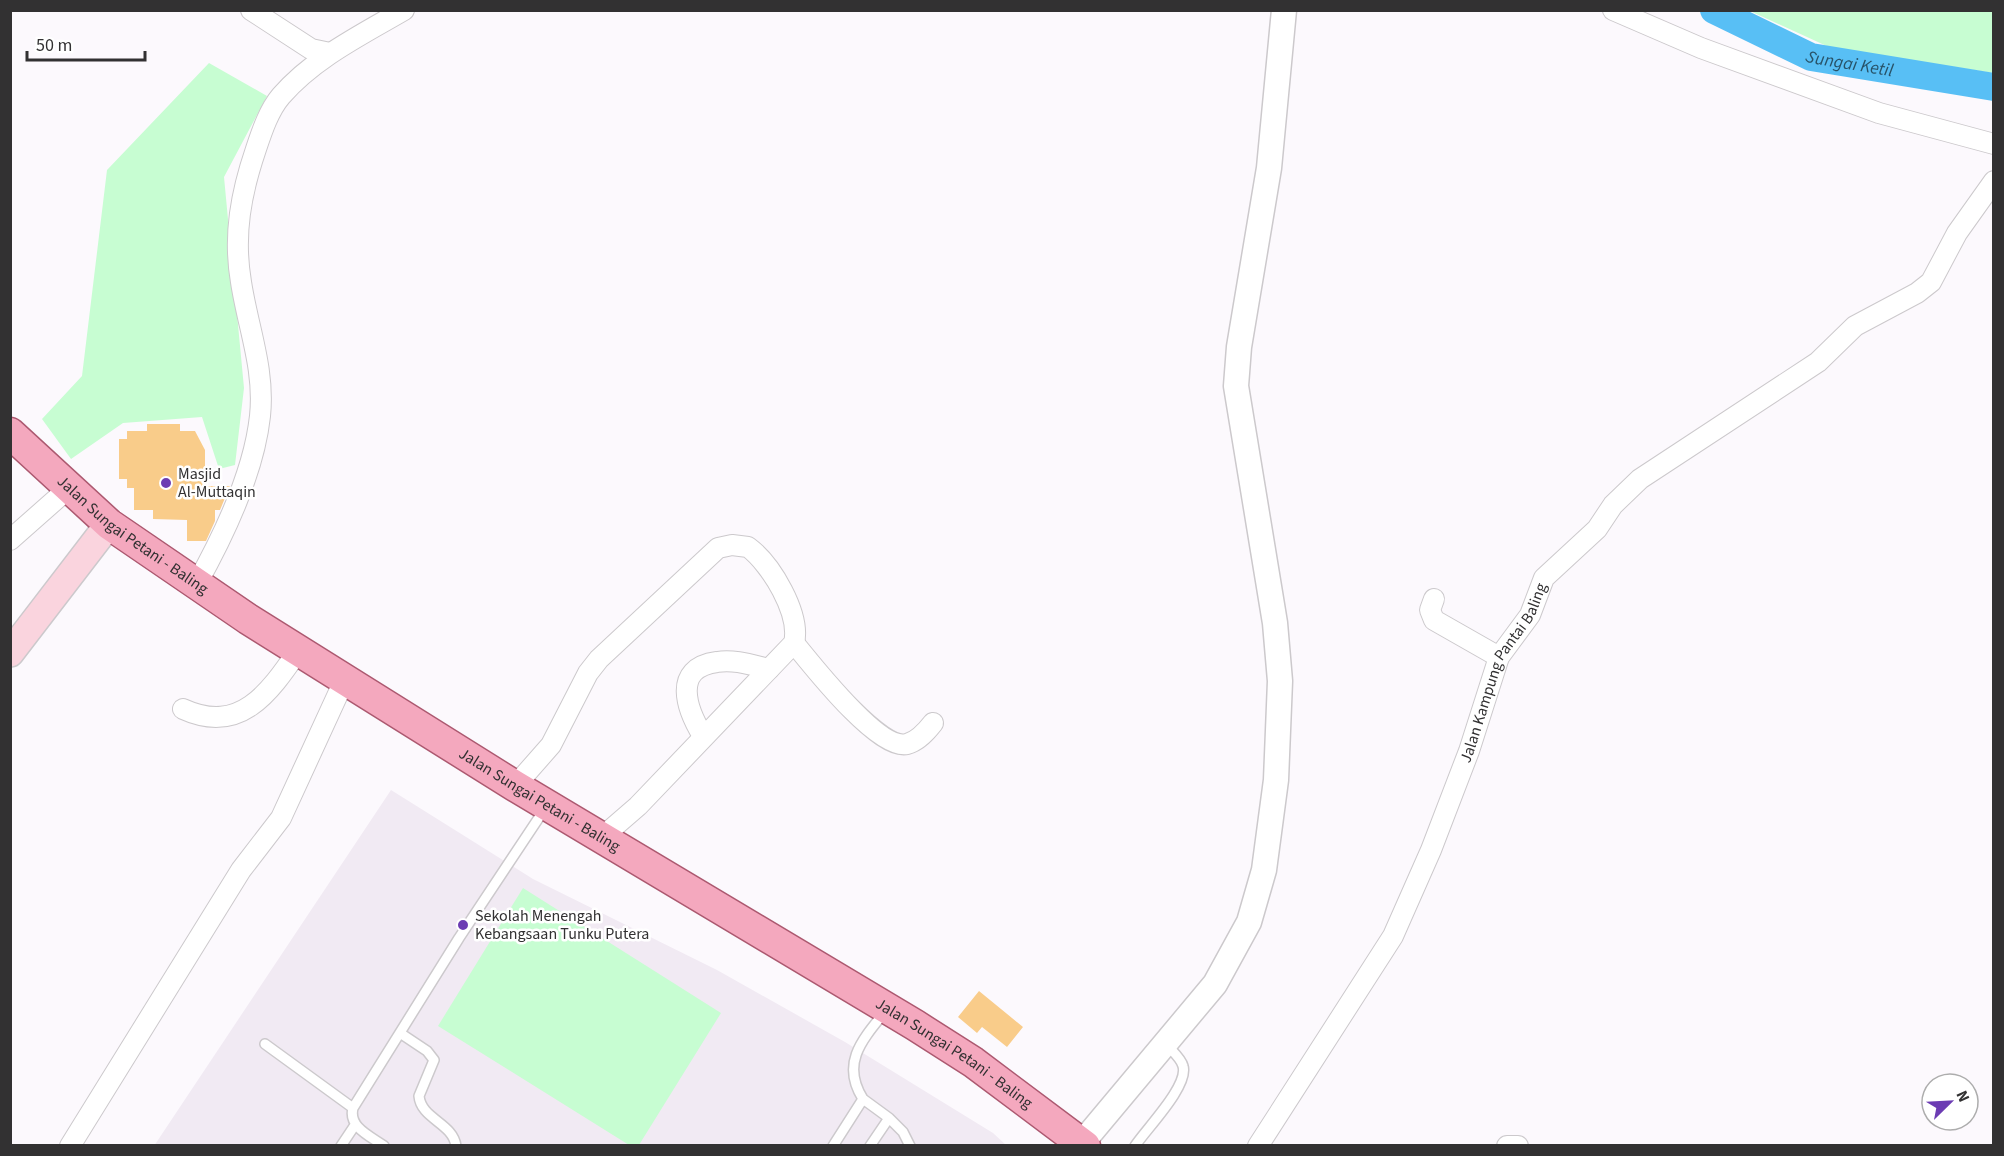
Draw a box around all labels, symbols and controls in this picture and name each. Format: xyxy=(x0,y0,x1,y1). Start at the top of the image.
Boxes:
scale bar xyxy=(27,24,146,62)
text: 50 m xyxy=(36,33,72,58)
water label: Sungai Ketil xyxy=(1801,44,1896,83)
place label: Masjid Al-Muttaqin xyxy=(178,463,256,503)
street label: Jalan Sungai Petani - Baling xyxy=(52,471,213,600)
marker: Masjid Al-Muttaqin xyxy=(159,476,173,490)
street label: Jalan Kampung Pantai Baling xyxy=(1455,580,1552,766)
street label: Jalan Sungai Petani - Baling xyxy=(455,743,624,857)
place label: Sekolah Menengah Kebangsaan Tunku Putera xyxy=(475,905,649,945)
marker: Sekolah Menengah Kebangsaan Tunku Putera xyxy=(456,918,470,932)
street label: Jalan Sungai Petani - Baling xyxy=(871,993,1037,1114)
north arrow xyxy=(1920,1072,1980,1132)
text: N xyxy=(1951,1087,1975,1106)

